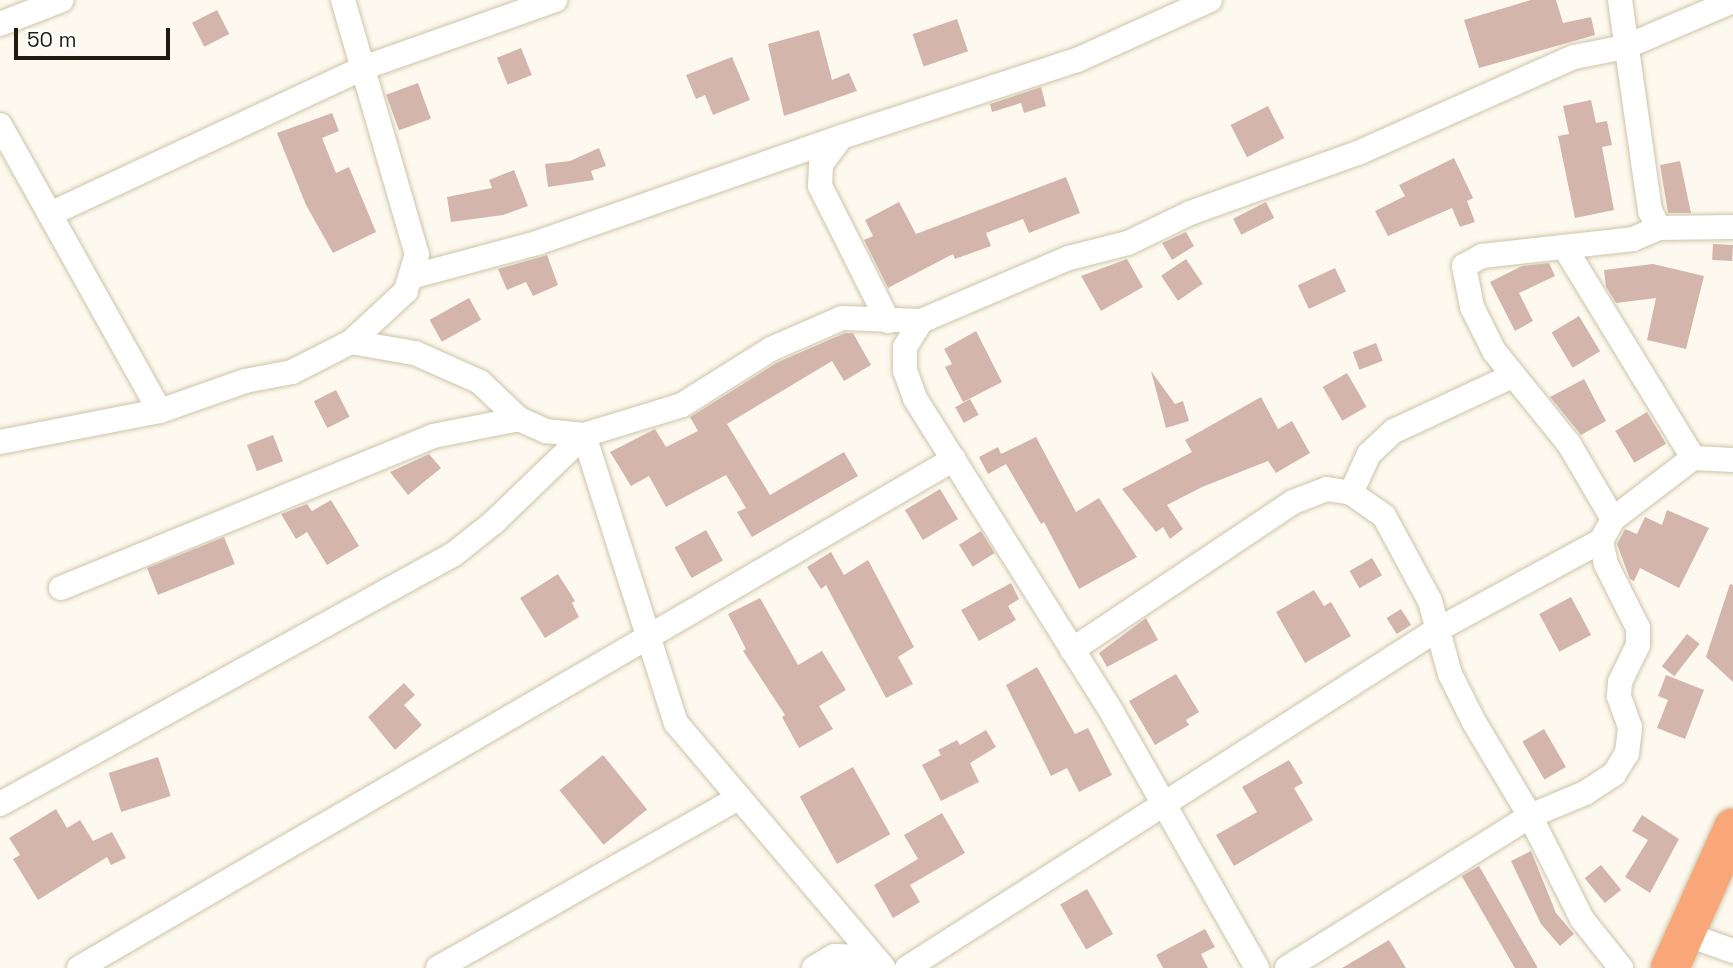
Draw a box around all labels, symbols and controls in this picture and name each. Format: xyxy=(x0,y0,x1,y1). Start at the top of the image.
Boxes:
scale bar xyxy=(18,14,173,58)
text: 50 m xyxy=(27,26,77,53)

